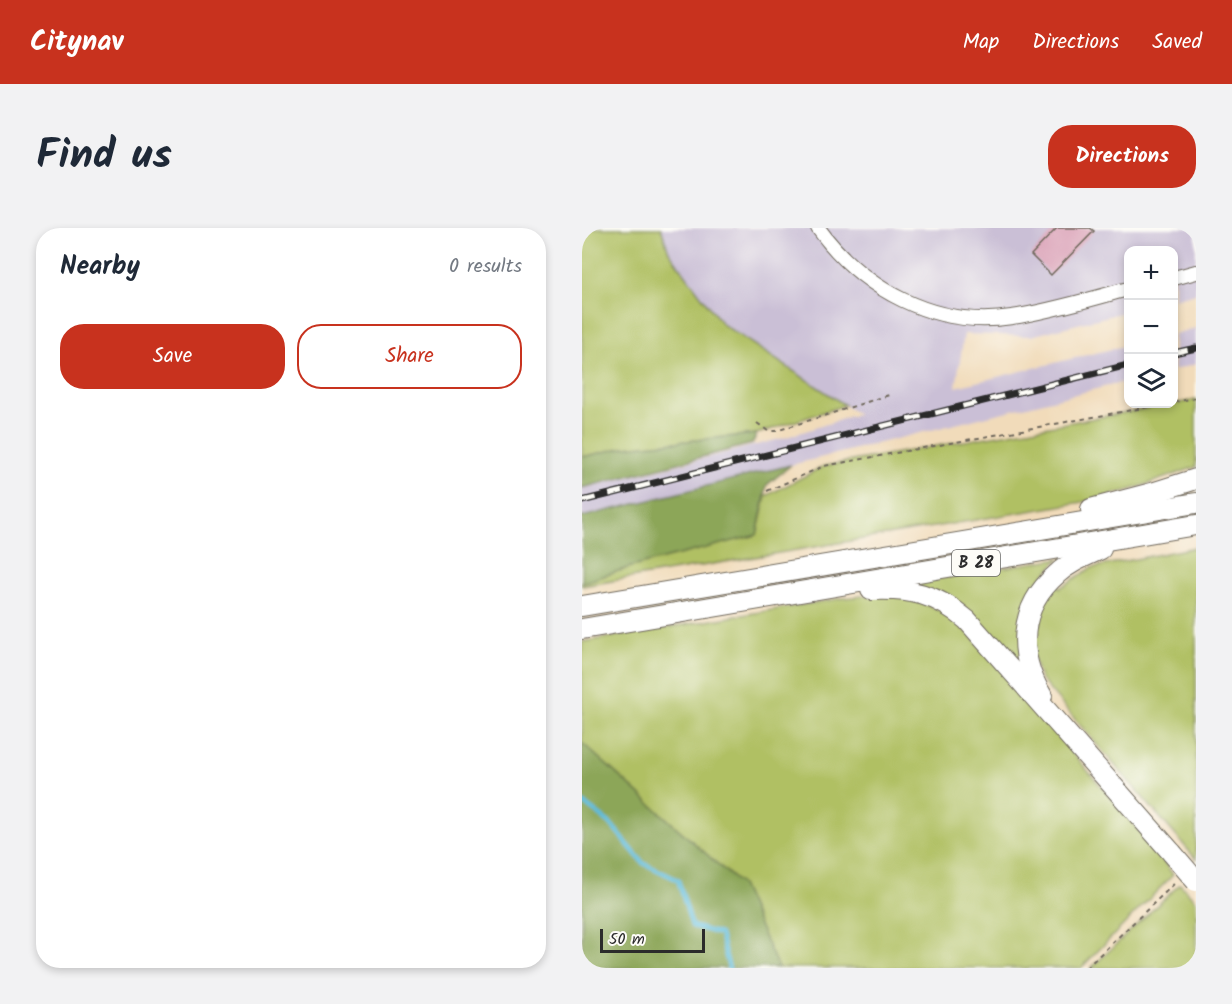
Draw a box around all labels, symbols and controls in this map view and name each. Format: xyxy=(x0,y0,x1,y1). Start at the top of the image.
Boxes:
text: Citynav xyxy=(30,20,123,65)
text: Map xyxy=(963,26,999,59)
text: Directions xyxy=(1032,26,1119,59)
text: Saved xyxy=(1152,26,1202,59)
text: Find us xyxy=(36,123,172,190)
button: Directions xyxy=(1048,125,1196,188)
text: Nearby xyxy=(60,246,140,288)
map controls xyxy=(1124,246,1178,408)
button: + xyxy=(1124,246,1178,300)
text: 0 results xyxy=(449,251,522,283)
button: − xyxy=(1124,300,1178,354)
button: Save xyxy=(60,324,285,389)
button: Share xyxy=(297,324,522,389)
button: layers xyxy=(1124,354,1178,408)
road number: B 28 xyxy=(952,550,1000,576)
scale bar xyxy=(600,926,705,954)
text: 50 m xyxy=(609,927,645,952)

